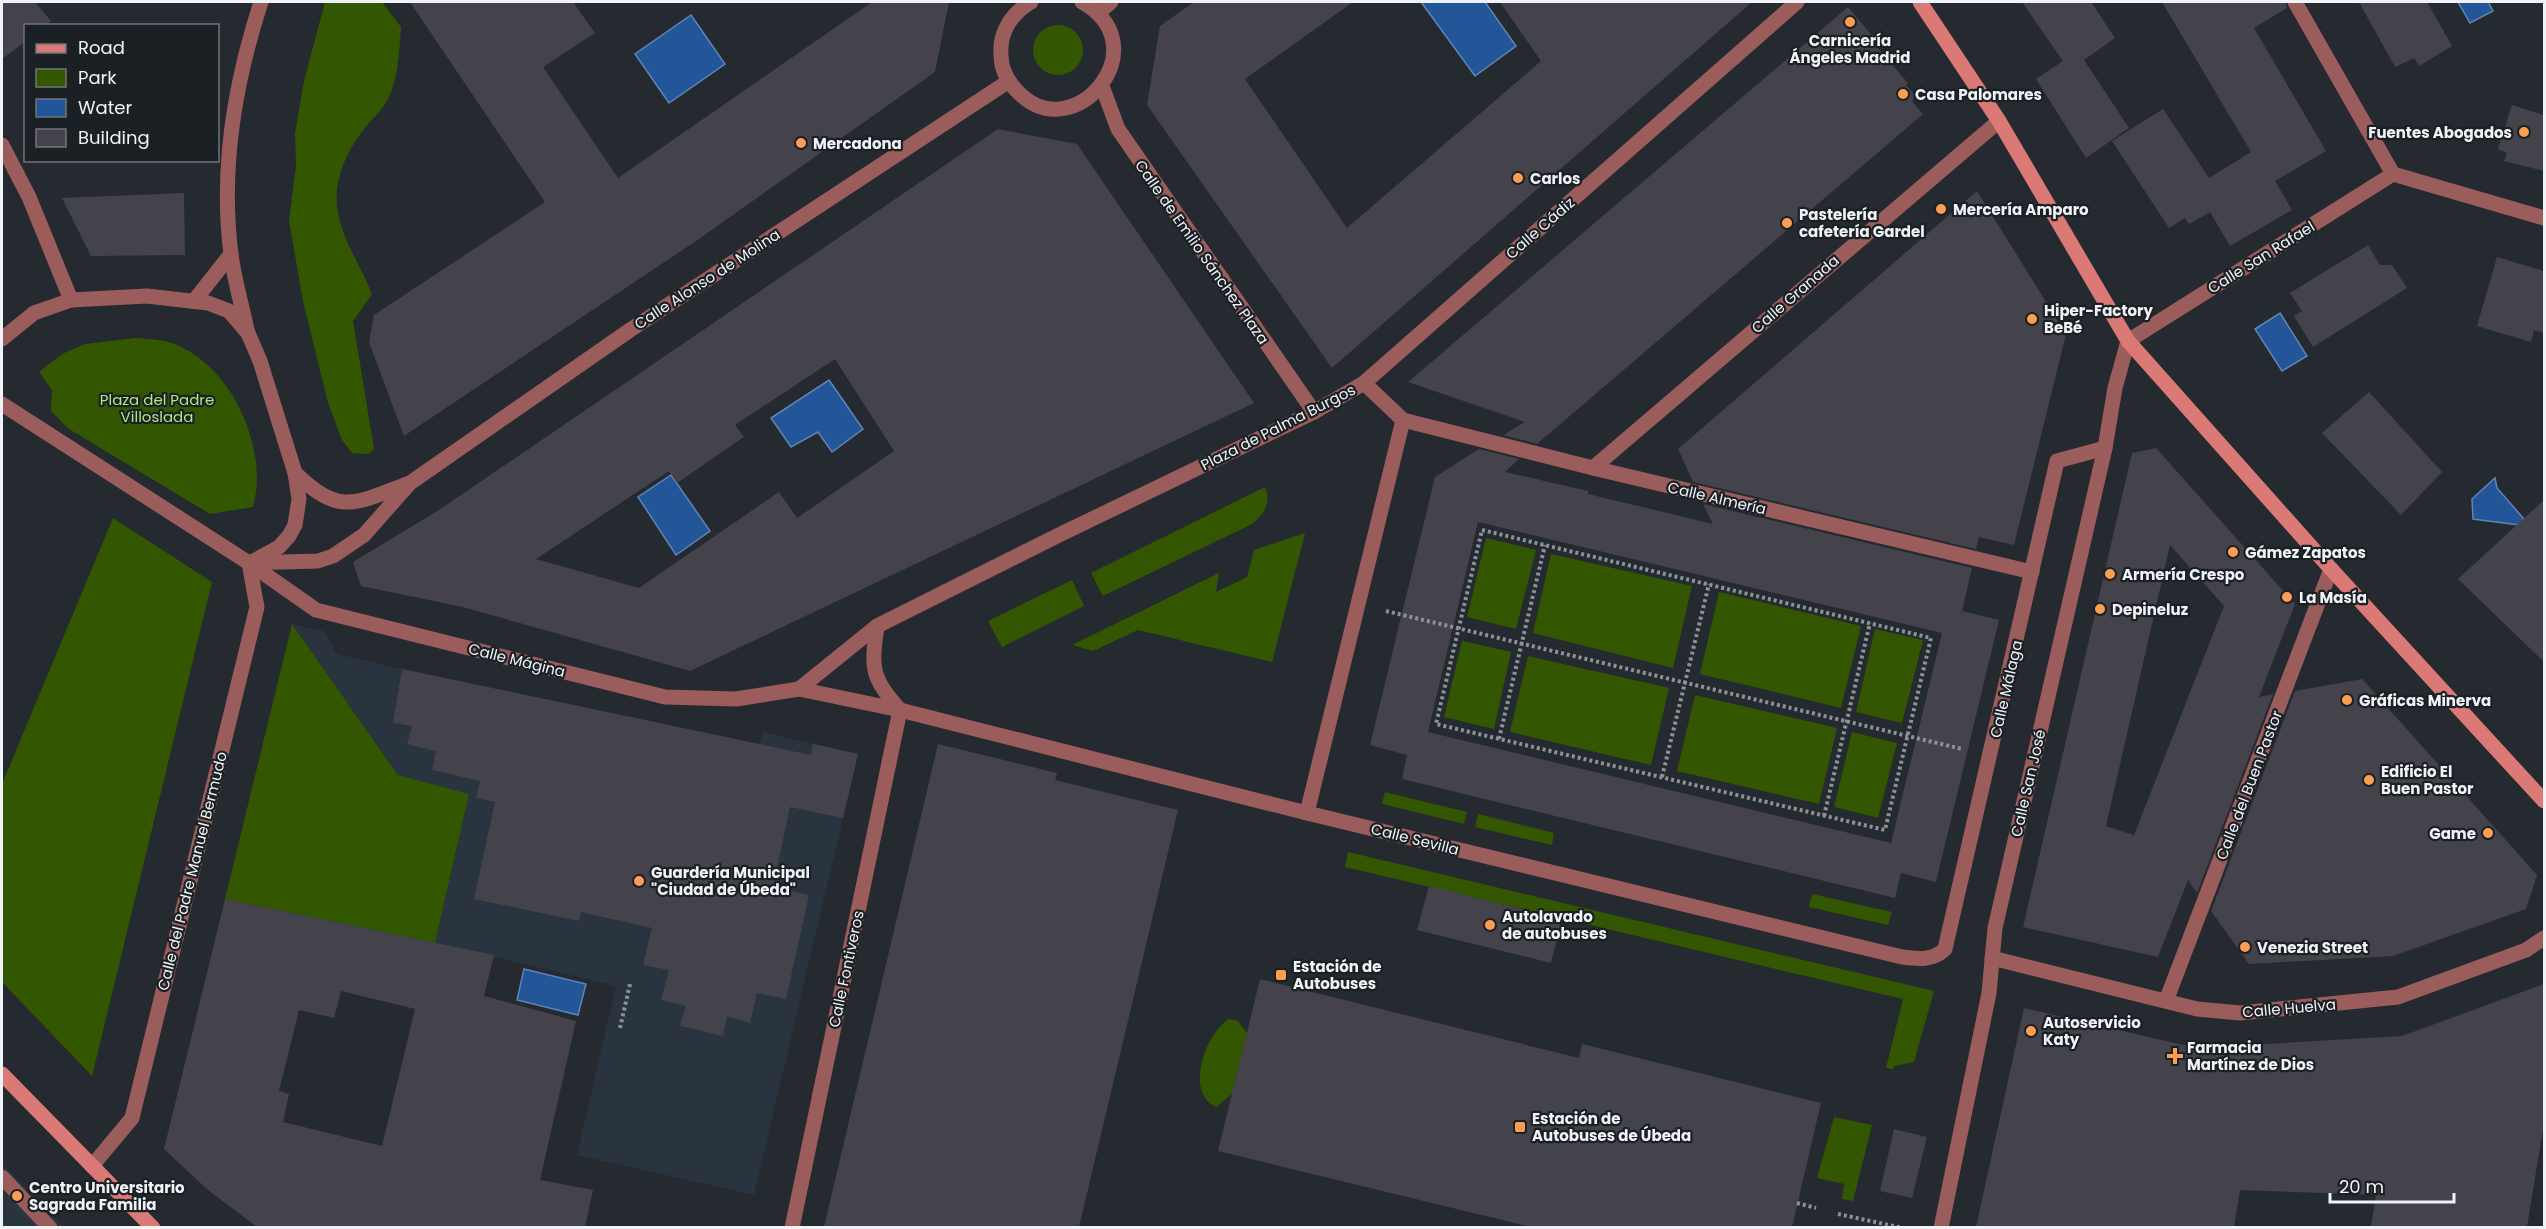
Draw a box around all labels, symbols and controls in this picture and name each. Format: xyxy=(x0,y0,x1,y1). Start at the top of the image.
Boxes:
marker: Carnicería Ángeles Madrid xyxy=(1843,15,1857,29)
legend xyxy=(24,24,219,162)
place label: Carnicería Ángeles Madrid xyxy=(1790,30,1910,68)
text: Road xyxy=(78,35,125,60)
text: Park xyxy=(78,65,117,90)
place label: Casa Palomares xyxy=(1915,84,2042,105)
marker: Casa Palomares xyxy=(1896,87,1910,101)
text: Water xyxy=(78,95,132,120)
place label: Fuentes Abogados xyxy=(2368,122,2512,143)
text: Building xyxy=(78,125,150,150)
marker: Fuentes Abogados xyxy=(2517,125,2531,139)
place label: Mercadona xyxy=(813,133,902,154)
marker: Mercadona xyxy=(794,136,808,150)
street label: Calle de Emilio Sánchez Plaza xyxy=(1130,156,1274,348)
place label: Carlos xyxy=(1530,168,1580,189)
marker: Carlos xyxy=(1511,171,1525,185)
street label: Calle Cádiz xyxy=(1501,192,1579,264)
place label: Mercería Amparo xyxy=(1953,199,2089,220)
marker: Mercería Amparo xyxy=(1934,202,1948,216)
place label: Pastelería cafetería Gardel xyxy=(1799,204,1925,242)
marker: Pastelería cafetería Gardel xyxy=(1780,216,1794,230)
street label: Calle San Rafael xyxy=(2204,216,2318,298)
street label: Calle Alonso de Molina xyxy=(630,224,784,334)
street label: Calle Granada xyxy=(1747,250,1843,338)
place label: Hiper-Factory BeBé xyxy=(2044,300,2153,338)
marker: Hiper-Factory BeBé xyxy=(2025,312,2039,326)
street label: Plaza de Palma Burgos xyxy=(1197,379,1359,475)
park label: Plaza del Padre Villoslada xyxy=(100,389,214,427)
street label: Calle Almería xyxy=(1666,476,1768,520)
place label: Gámez Zapatos xyxy=(2245,542,2366,563)
marker: Gámez Zapatos xyxy=(2226,545,2240,559)
place label: Armería Crespo xyxy=(2122,564,2245,585)
marker: Armería Crespo xyxy=(2103,567,2117,581)
place label: La Masía xyxy=(2299,587,2367,608)
marker: La Masía xyxy=(2280,590,2294,604)
place label: Depineluz xyxy=(2112,599,2188,620)
marker: Depineluz xyxy=(2093,602,2107,616)
street label: Calle Mágina xyxy=(466,638,568,682)
street label: Calle Málaga xyxy=(1985,638,2027,740)
place label: Gráficas Minerva xyxy=(2359,690,2491,711)
marker: Gráficas Minerva xyxy=(2340,693,2354,707)
street label: Calle del Buen Pastor xyxy=(2211,707,2287,863)
street label: Calle San José xyxy=(2005,727,2051,839)
street label: Calle del Padre Manuel Bermudo xyxy=(152,749,232,993)
place label: Edificio El Buen Pastor xyxy=(2381,761,2474,799)
marker: Edificio El Buen Pastor xyxy=(2362,773,2376,787)
street label: Calle Sevilla xyxy=(1369,818,1461,860)
place label: Game xyxy=(2429,823,2476,844)
marker: Game xyxy=(2481,826,2495,840)
place label: Guardería Municipal "Ciudad de Úbeda" xyxy=(651,862,810,900)
marker: Guardería Municipal "Ciudad de Úbeda" xyxy=(632,874,646,888)
place label: Autolavado de autobuses xyxy=(1502,906,1607,944)
street label: Calle Fontiveros xyxy=(823,908,869,1029)
marker: Autolavado de autobuses xyxy=(1483,918,1497,932)
place label: Venezia Street xyxy=(2257,937,2368,958)
marker: Venezia Street xyxy=(2238,940,2252,954)
place label: Estación de Autobuses xyxy=(1293,956,1382,994)
marker: Estación de Autobuses xyxy=(1274,968,1288,982)
street label: Calle Huelva xyxy=(2241,993,2337,1023)
place label: Autoservicio Katy xyxy=(2043,1012,2141,1050)
marker: Autoservicio Katy xyxy=(2024,1024,2038,1038)
place label: Farmacia Martínez de Dios xyxy=(2187,1037,2314,1075)
marker: Farmacia Martínez de Dios xyxy=(2168,1049,2182,1063)
place label: Estación de Autobuses de Úbeda xyxy=(1532,1108,1691,1146)
marker: Estación de Autobuses de Úbeda xyxy=(1513,1120,1527,1134)
scale bar xyxy=(2330,1166,2454,1204)
text: 20 m xyxy=(2339,1174,2384,1199)
place label: Centro Universitario Sagrada Familia xyxy=(29,1177,185,1215)
marker: Centro Universitario Sagrada Familia xyxy=(10,1189,24,1203)

